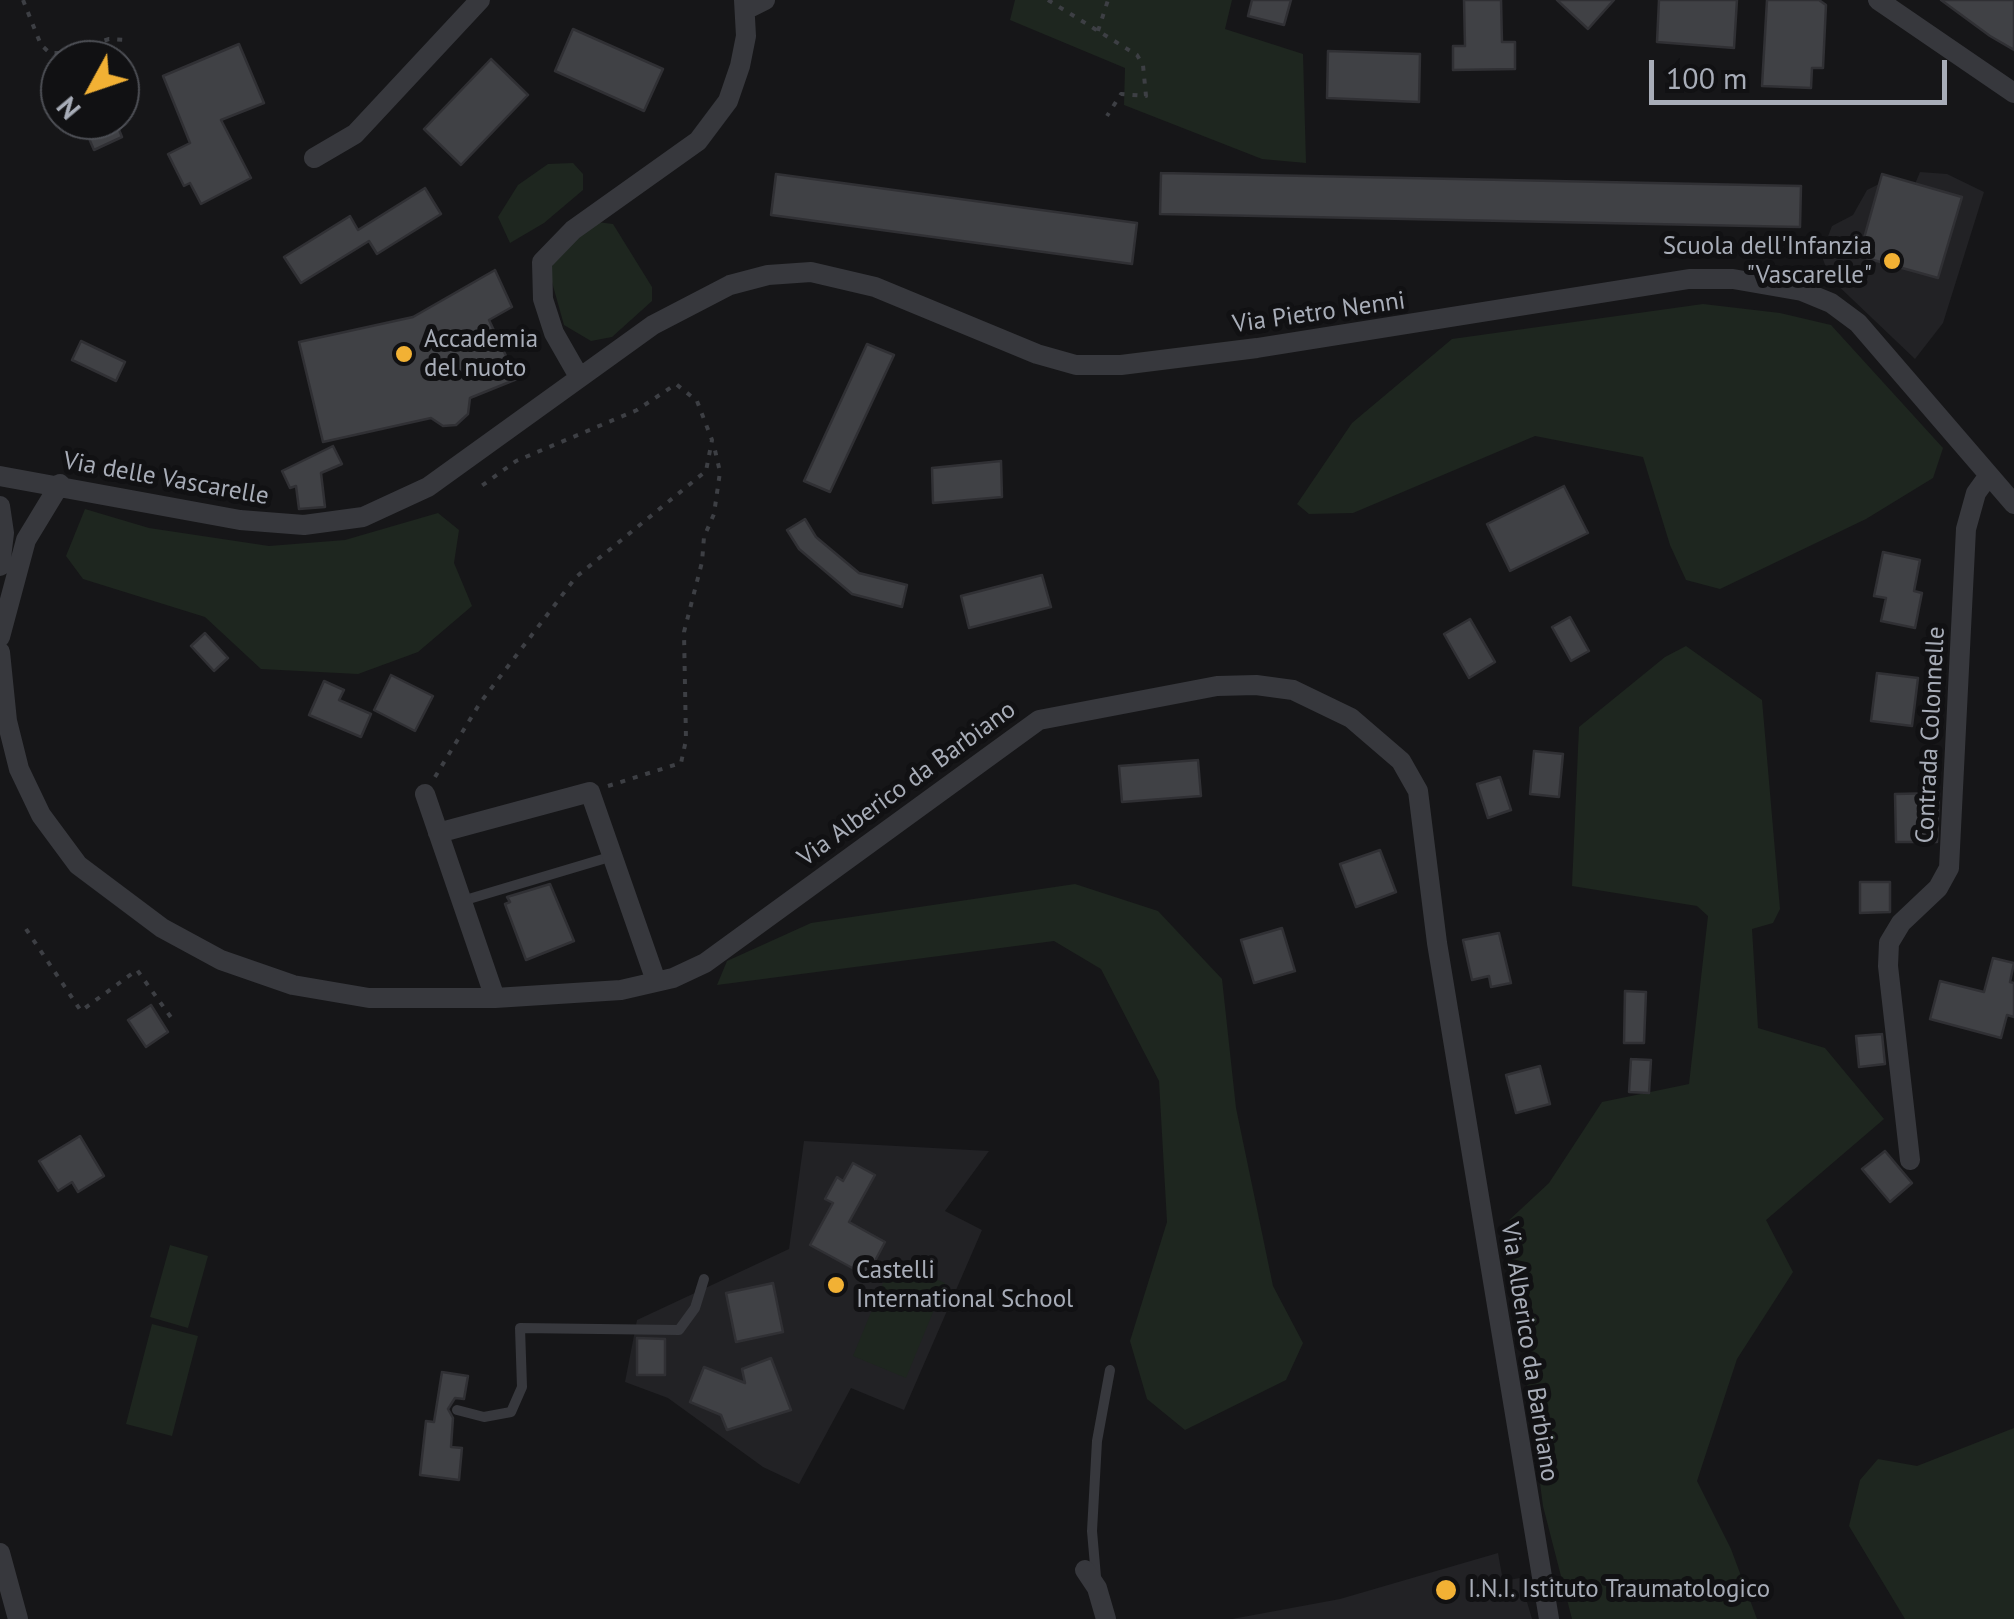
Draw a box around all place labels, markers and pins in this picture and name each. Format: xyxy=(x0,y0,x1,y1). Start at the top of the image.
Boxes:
place label: Scuola dell'Infanzia "Vascarelle" xyxy=(1663,232,1872,291)
marker: Scuola dell'Infanzia "Vascarelle" xyxy=(1881,250,1903,272)
place label: Accademia del nuoto xyxy=(424,325,538,384)
marker: Accademia del nuoto xyxy=(393,343,415,365)
place label: Castelli International School xyxy=(856,1256,1073,1315)
marker: Castelli International School xyxy=(825,1274,847,1296)
place label: I.N.I. Istituto Traumatologico xyxy=(1468,1575,1770,1605)
marker: I.N.I. Istituto Traumatologico xyxy=(1433,1577,1459,1603)

